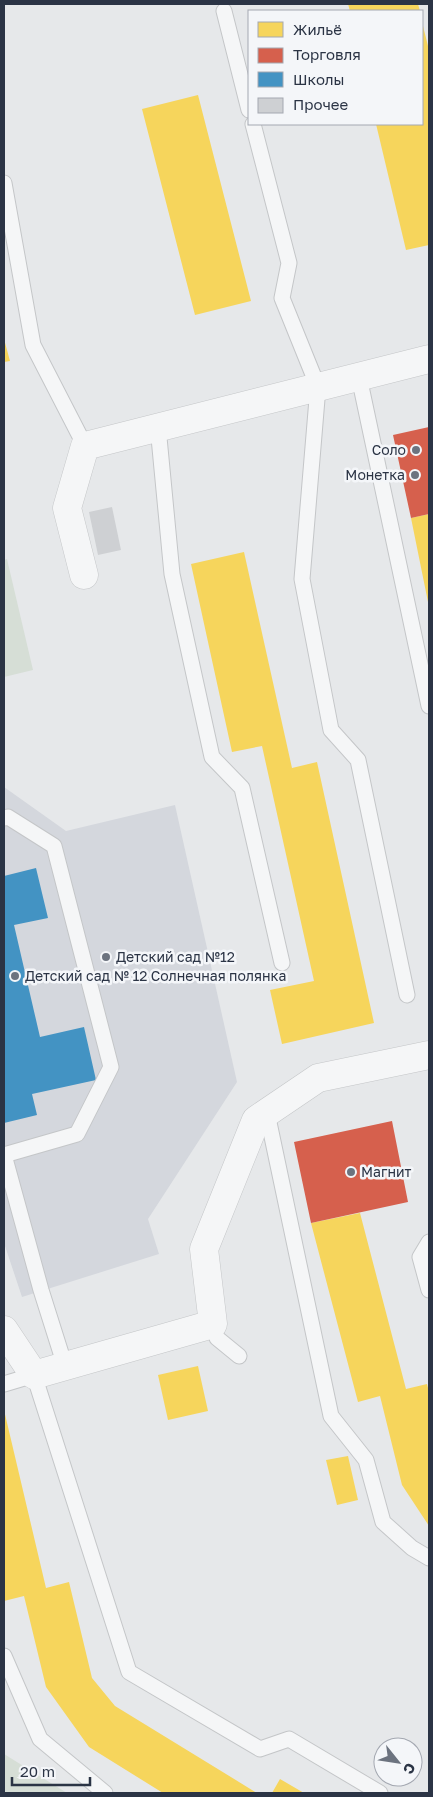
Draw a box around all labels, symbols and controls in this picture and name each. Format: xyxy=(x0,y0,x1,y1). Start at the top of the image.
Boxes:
legend xyxy=(248,10,423,125)
text: Жильё xyxy=(293,20,342,38)
text: Торговля xyxy=(293,45,361,63)
text: Школы xyxy=(293,70,344,88)
text: Прочее xyxy=(293,95,349,113)
place label: Соло xyxy=(372,441,406,458)
marker: Соло xyxy=(410,444,422,456)
place label: Монетка xyxy=(345,466,405,483)
marker: Монетка xyxy=(409,469,421,481)
place label: Детский сад №12 xyxy=(116,948,235,965)
marker: Детский сад №12 xyxy=(100,951,112,963)
place label: Детский сад № 12 Солнечная полянка xyxy=(25,967,286,984)
marker: Детский сад № 12 Солнечная полянка xyxy=(9,970,21,982)
place label: Магнит xyxy=(361,1163,411,1180)
marker: Магнит xyxy=(345,1166,357,1178)
north arrow xyxy=(373,1737,423,1787)
scale bar xyxy=(12,1754,90,1786)
text: С xyxy=(400,1760,420,1777)
text: 20 m xyxy=(20,1762,55,1780)

